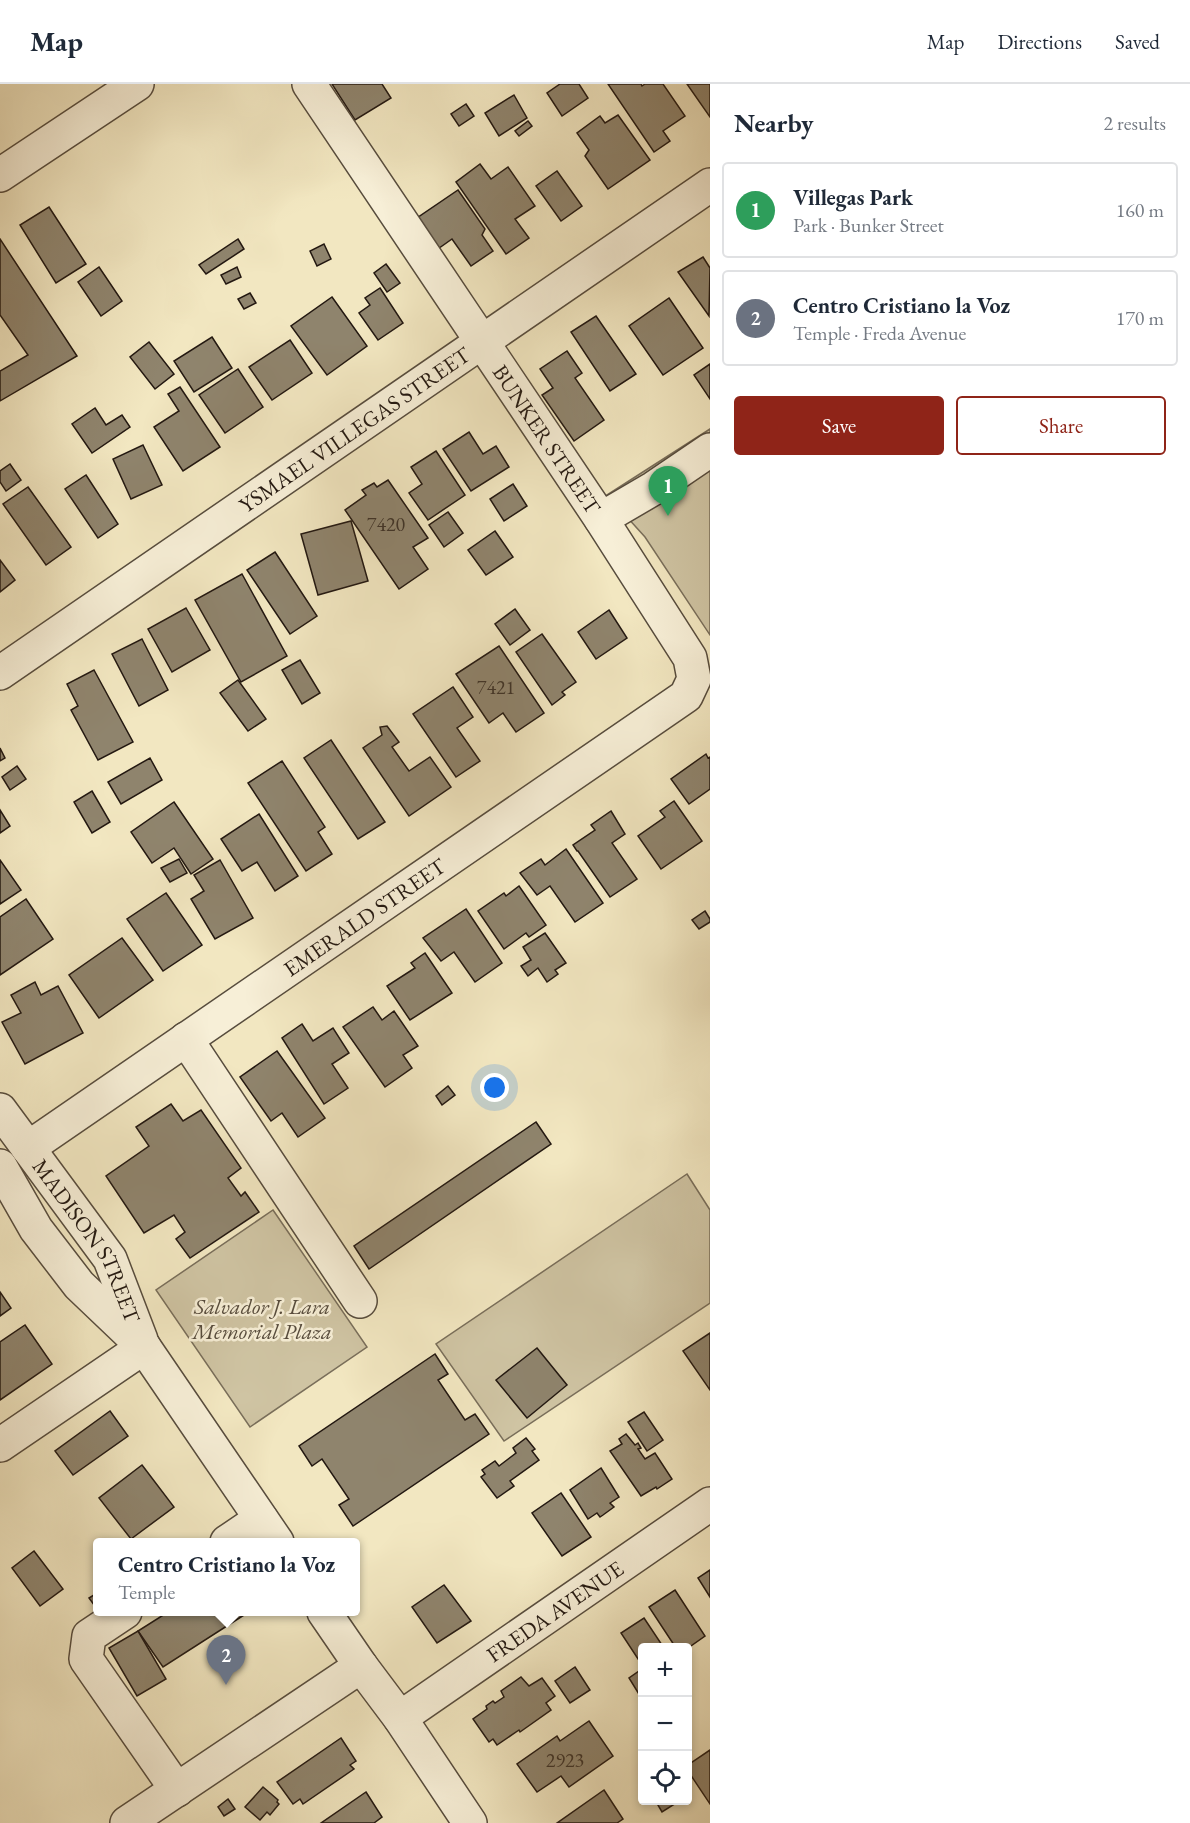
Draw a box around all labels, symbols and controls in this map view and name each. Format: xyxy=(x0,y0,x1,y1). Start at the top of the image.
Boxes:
text: Map xyxy=(30,23,83,59)
text: Map xyxy=(927,28,964,55)
text: Directions xyxy=(997,28,1082,55)
text: Saved xyxy=(1115,28,1160,55)
text: Nearby xyxy=(734,106,814,140)
text: 2 results xyxy=(1103,110,1166,136)
text: Villegas Park xyxy=(793,183,913,212)
text: 1 xyxy=(750,197,761,223)
text: 160 m xyxy=(1116,197,1164,223)
text: Park · Bunker Street xyxy=(793,212,944,238)
text: Centro Cristiano la Voz xyxy=(793,291,1010,320)
text: 2 xyxy=(750,305,761,331)
text: 170 m xyxy=(1116,305,1164,331)
text: Temple · Freda Avenue xyxy=(793,320,966,346)
street label: YSMAEL VILLEGAS STREET xyxy=(233,340,476,519)
street label: BUNKER STREET xyxy=(486,359,607,520)
button: Save xyxy=(734,396,944,455)
button: Share xyxy=(956,396,1166,455)
pin: 1 xyxy=(648,466,688,516)
house number: 7420 xyxy=(367,511,406,537)
house number: 7421 xyxy=(477,674,515,700)
street label: EMERALD STREET xyxy=(278,851,452,983)
your location xyxy=(480,1073,509,1102)
street label: MADISON STREET xyxy=(26,1153,147,1327)
park label: Salvador J. Lara Memorial Plaza xyxy=(190,1292,332,1346)
popup xyxy=(93,1538,360,1616)
text: Centro Cristiano la Voz xyxy=(118,1550,335,1579)
street label: FREDA AVENUE xyxy=(481,1554,629,1669)
text: Temple xyxy=(118,1579,175,1605)
pin: 2 xyxy=(206,1636,246,1685)
map controls xyxy=(638,1643,692,1805)
button: + xyxy=(638,1643,692,1697)
button: − xyxy=(638,1697,692,1751)
house number: 2923 xyxy=(546,1747,584,1773)
button: locate xyxy=(638,1751,692,1805)

